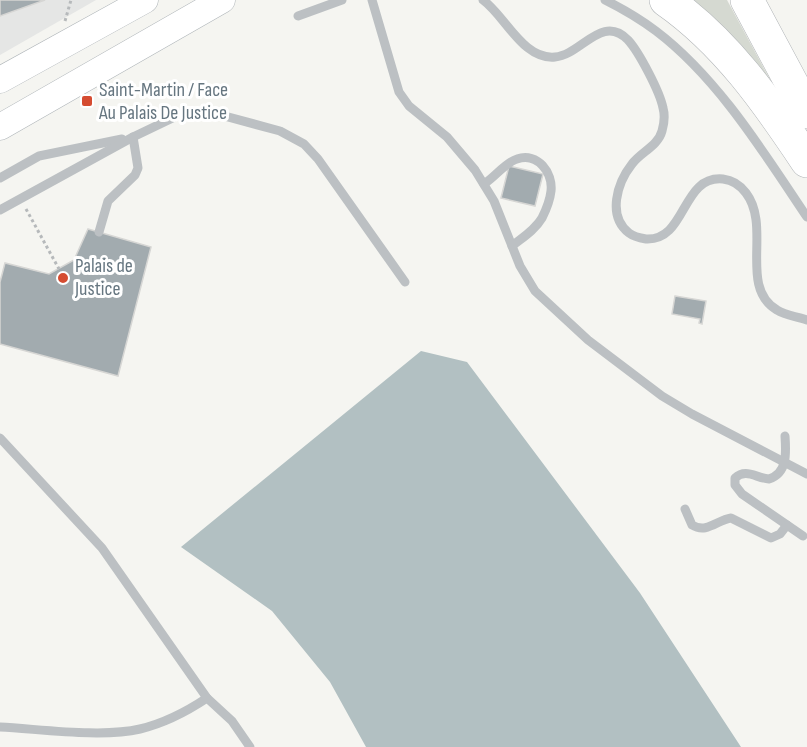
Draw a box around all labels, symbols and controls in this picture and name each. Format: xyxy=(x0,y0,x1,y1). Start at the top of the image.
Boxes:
place label: Saint-Martin / Face Au Palais De Justice xyxy=(98,78,228,125)
marker: Saint-Martin / Face Au Palais De Justice xyxy=(80,94,94,108)
place label: Palais de Justice xyxy=(74,254,133,301)
marker: Palais de Justice xyxy=(56,271,70,285)

